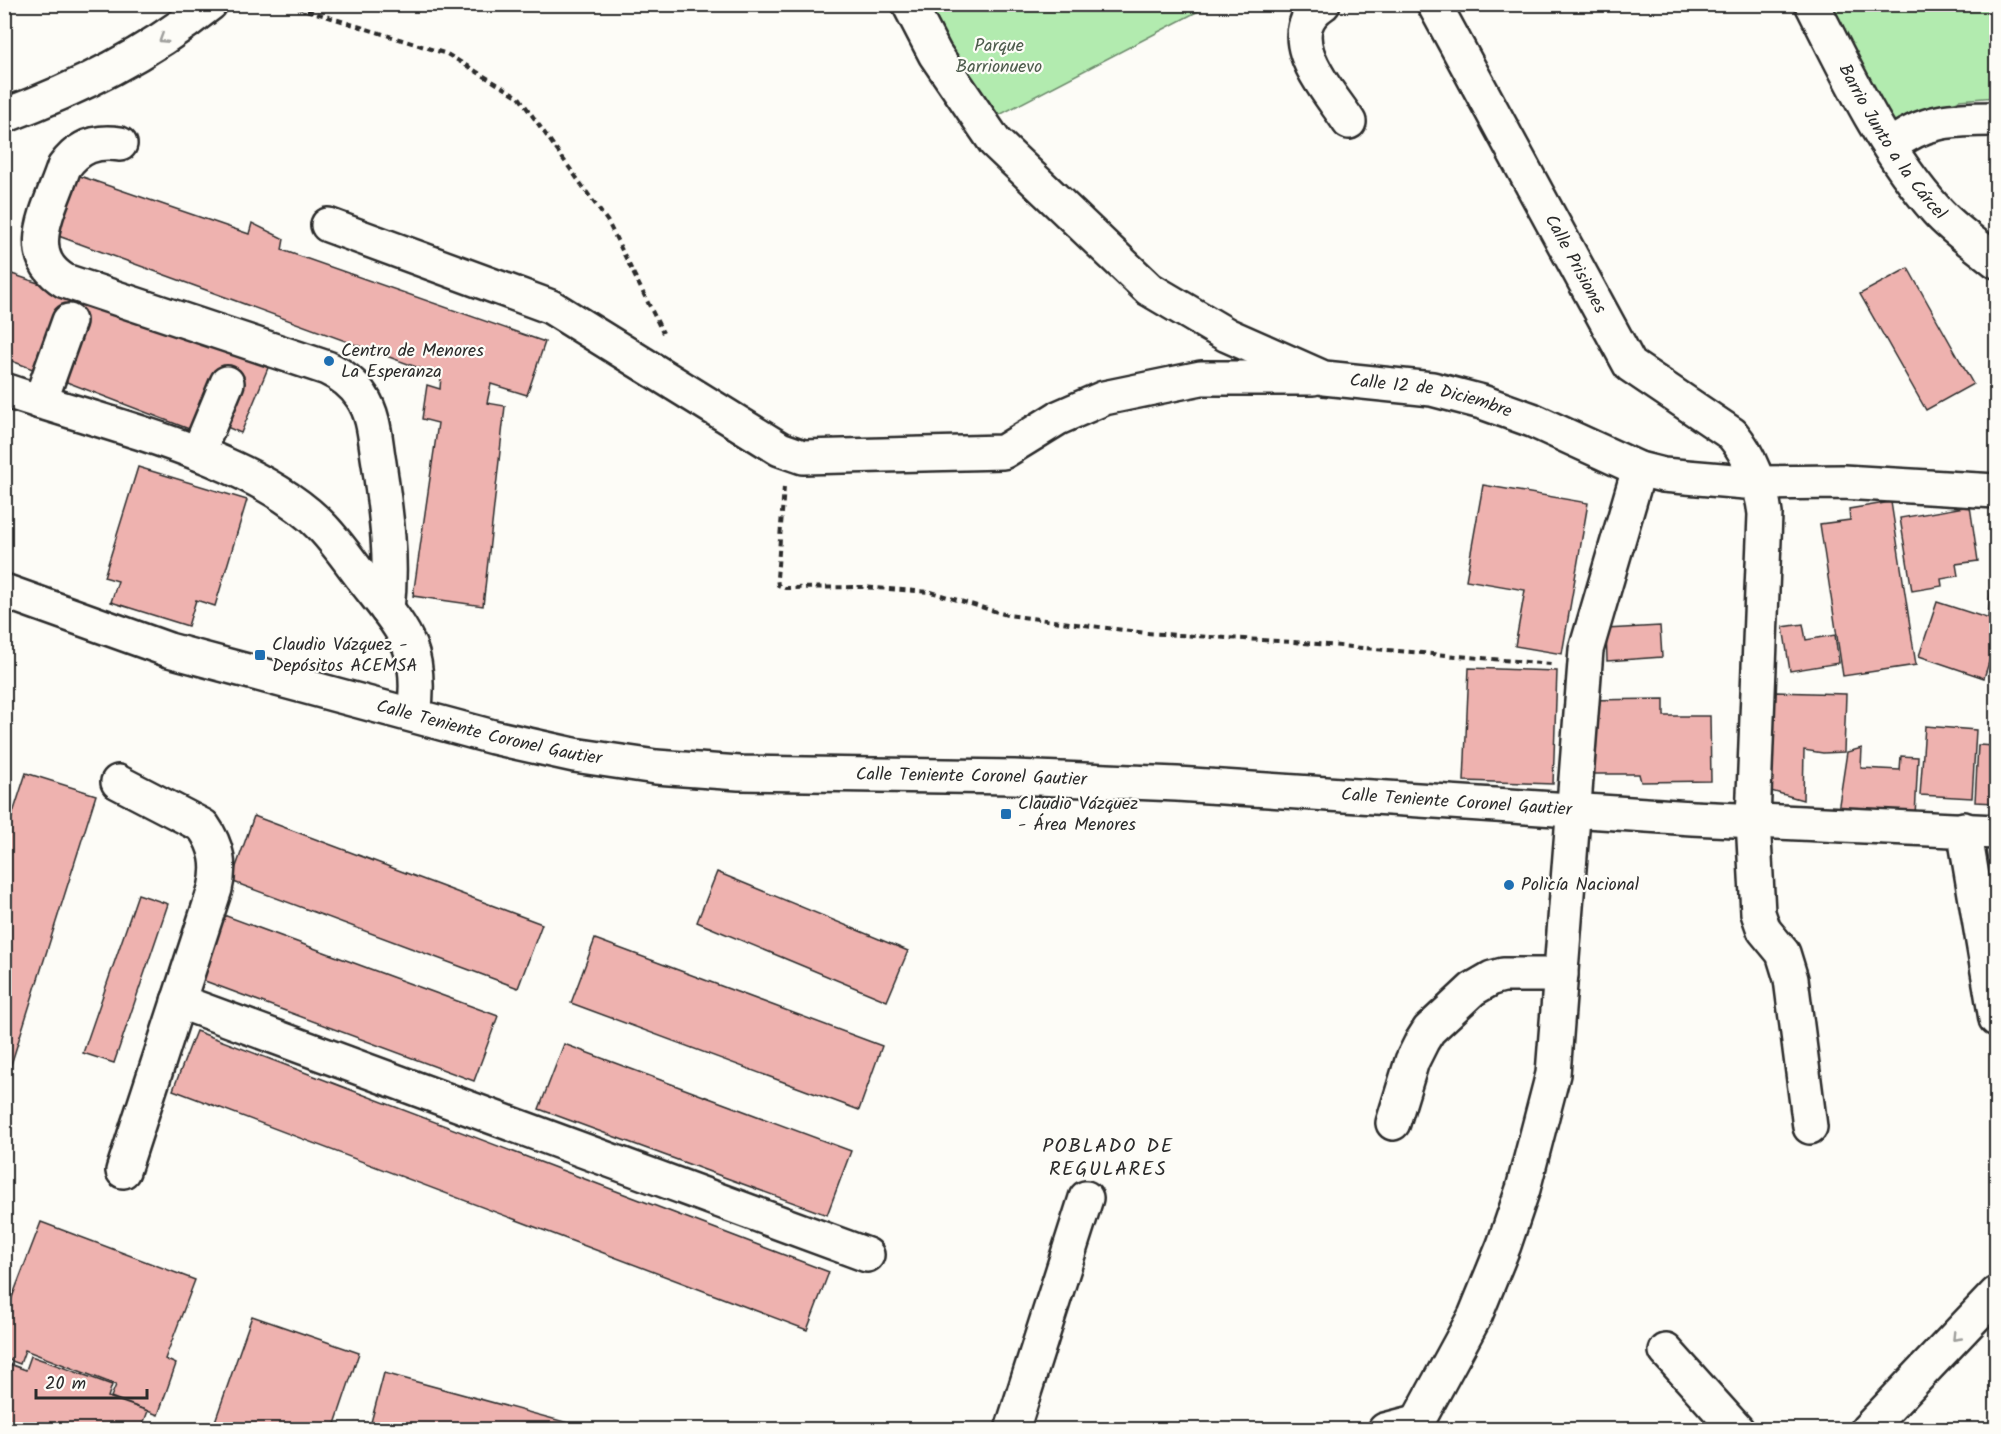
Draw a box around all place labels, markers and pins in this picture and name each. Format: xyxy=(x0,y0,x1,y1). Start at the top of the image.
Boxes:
place label: Centro de Menores La Esperanza xyxy=(341,337,484,387)
marker: Centro de Menores La Esperanza xyxy=(322,354,336,368)
place label: Claudio Vázquez - Depósitos ACEMSA xyxy=(272,631,417,681)
marker: Claudio Vázquez - Depósitos ACEMSA xyxy=(253,648,267,662)
place label: Claudio Vázquez - Área Menores xyxy=(1018,790,1138,840)
marker: Claudio Vázquez - Área Menores xyxy=(999,807,1013,821)
place label: Policía Nacional xyxy=(1521,871,1640,900)
marker: Policía Nacional xyxy=(1502,878,1516,892)

